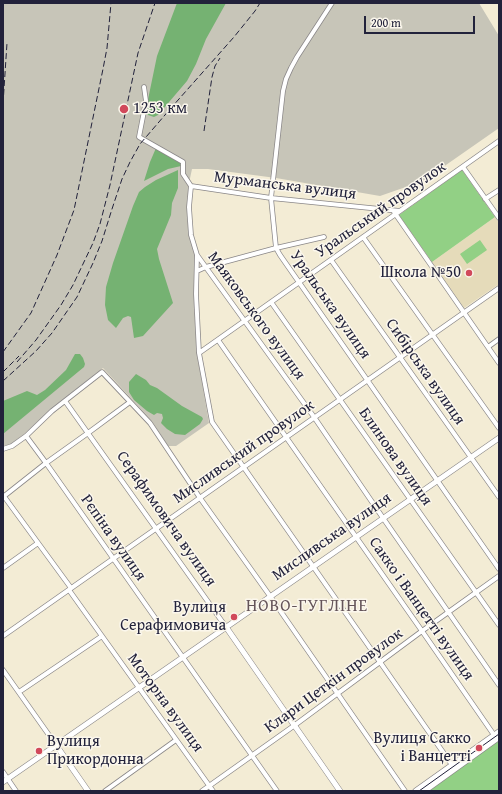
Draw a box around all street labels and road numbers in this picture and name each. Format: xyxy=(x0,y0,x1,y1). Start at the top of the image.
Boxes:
street label: Уральський провулок xyxy=(312,158,450,262)
street label: Мурманська вулиця xyxy=(213,168,357,204)
street label: Уральська вулиця xyxy=(285,247,375,363)
street label: Маяковського вулиця xyxy=(203,248,309,384)
street label: Сибірська вулиця xyxy=(381,315,469,429)
street label: Мисливський провулок xyxy=(170,396,318,508)
street label: Блинова вулиця xyxy=(354,404,436,510)
street label: Серафимовича вулиця xyxy=(112,448,220,590)
street label: Мисливська вулиця xyxy=(269,489,395,585)
street label: Рєпіна вулиця xyxy=(76,491,150,585)
street label: Сакко і Ванцетті вулиця xyxy=(364,534,478,684)
street label: Клари Цеткін провулок xyxy=(261,624,407,738)
street label: Моторна вулиця xyxy=(123,650,207,756)

